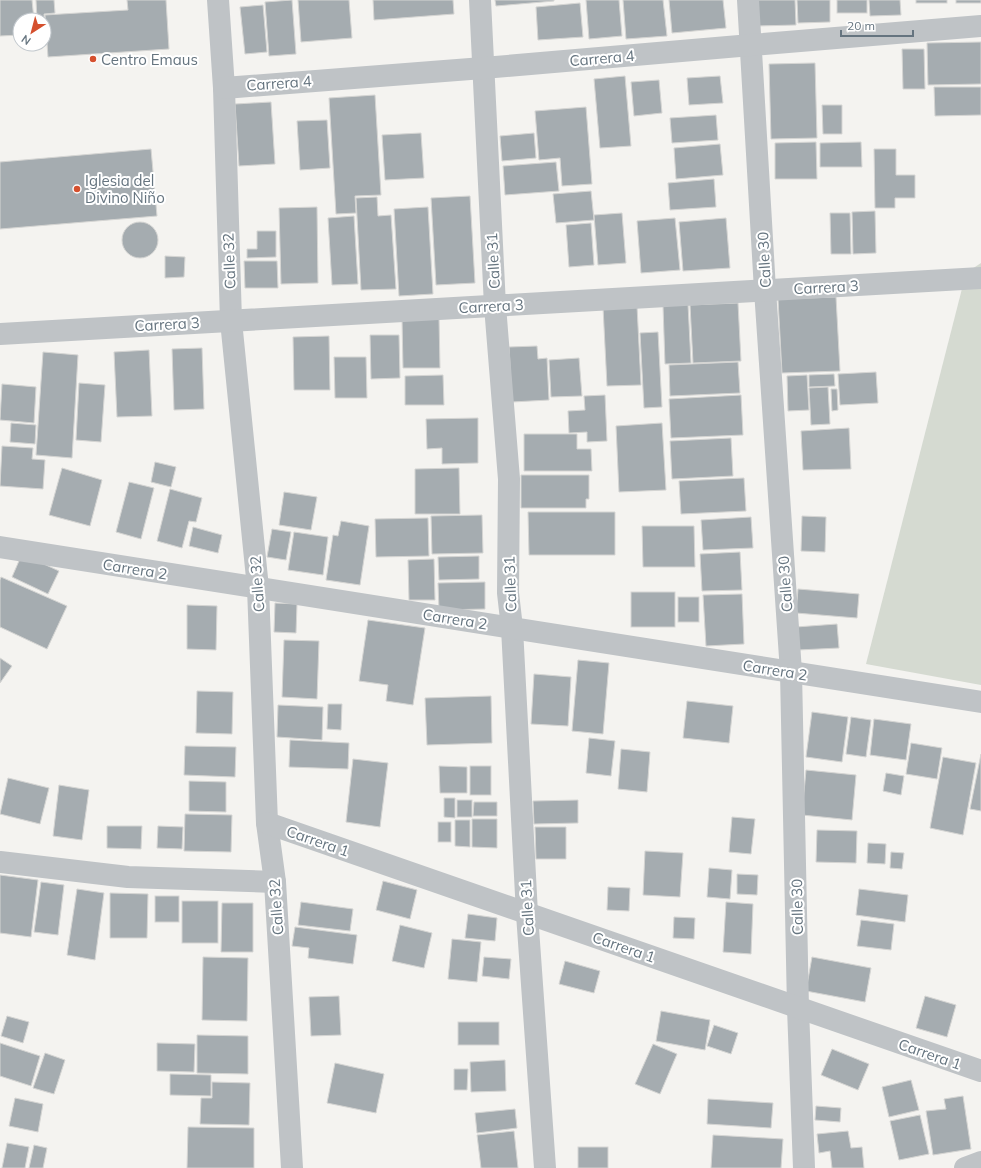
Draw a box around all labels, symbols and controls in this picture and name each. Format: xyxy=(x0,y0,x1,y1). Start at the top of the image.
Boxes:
north arrow xyxy=(12,12,52,52)
scale bar xyxy=(841,12,913,38)
text: 20 m xyxy=(847,18,875,33)
text: N xyxy=(19,32,34,48)
street label: Carrera 4 xyxy=(569,46,635,70)
place label: Centro Emaus xyxy=(101,50,198,69)
marker: Centro Emaus xyxy=(88,54,98,64)
street label: Carrera 4 xyxy=(246,71,312,95)
place label: Iglesia del Divino Niño xyxy=(85,171,165,207)
marker: Iglesia del Divino Niño xyxy=(72,184,82,194)
street label: Calle 30 xyxy=(753,231,775,289)
street label: Calle 31 xyxy=(482,232,504,290)
street label: Calle 32 xyxy=(219,233,239,289)
street label: Carrera 3 xyxy=(793,276,859,298)
street label: Carrera 3 xyxy=(458,295,524,317)
street label: Carrera 3 xyxy=(134,313,200,335)
street label: Carrera 2 xyxy=(101,555,169,583)
street label: Calle 32 xyxy=(246,555,268,613)
street label: Calle 30 xyxy=(774,555,796,613)
street label: Calle 31 xyxy=(500,556,520,612)
street label: Carrera 2 xyxy=(421,605,489,633)
street label: Carrera 2 xyxy=(741,656,809,684)
street label: Carrera 1 xyxy=(284,821,352,861)
street label: Calle 32 xyxy=(265,878,287,936)
street label: Calle 31 xyxy=(516,879,538,937)
street label: Calle 30 xyxy=(787,879,807,935)
street label: Carrera 1 xyxy=(590,927,658,967)
street label: Carrera 1 xyxy=(896,1034,964,1074)

